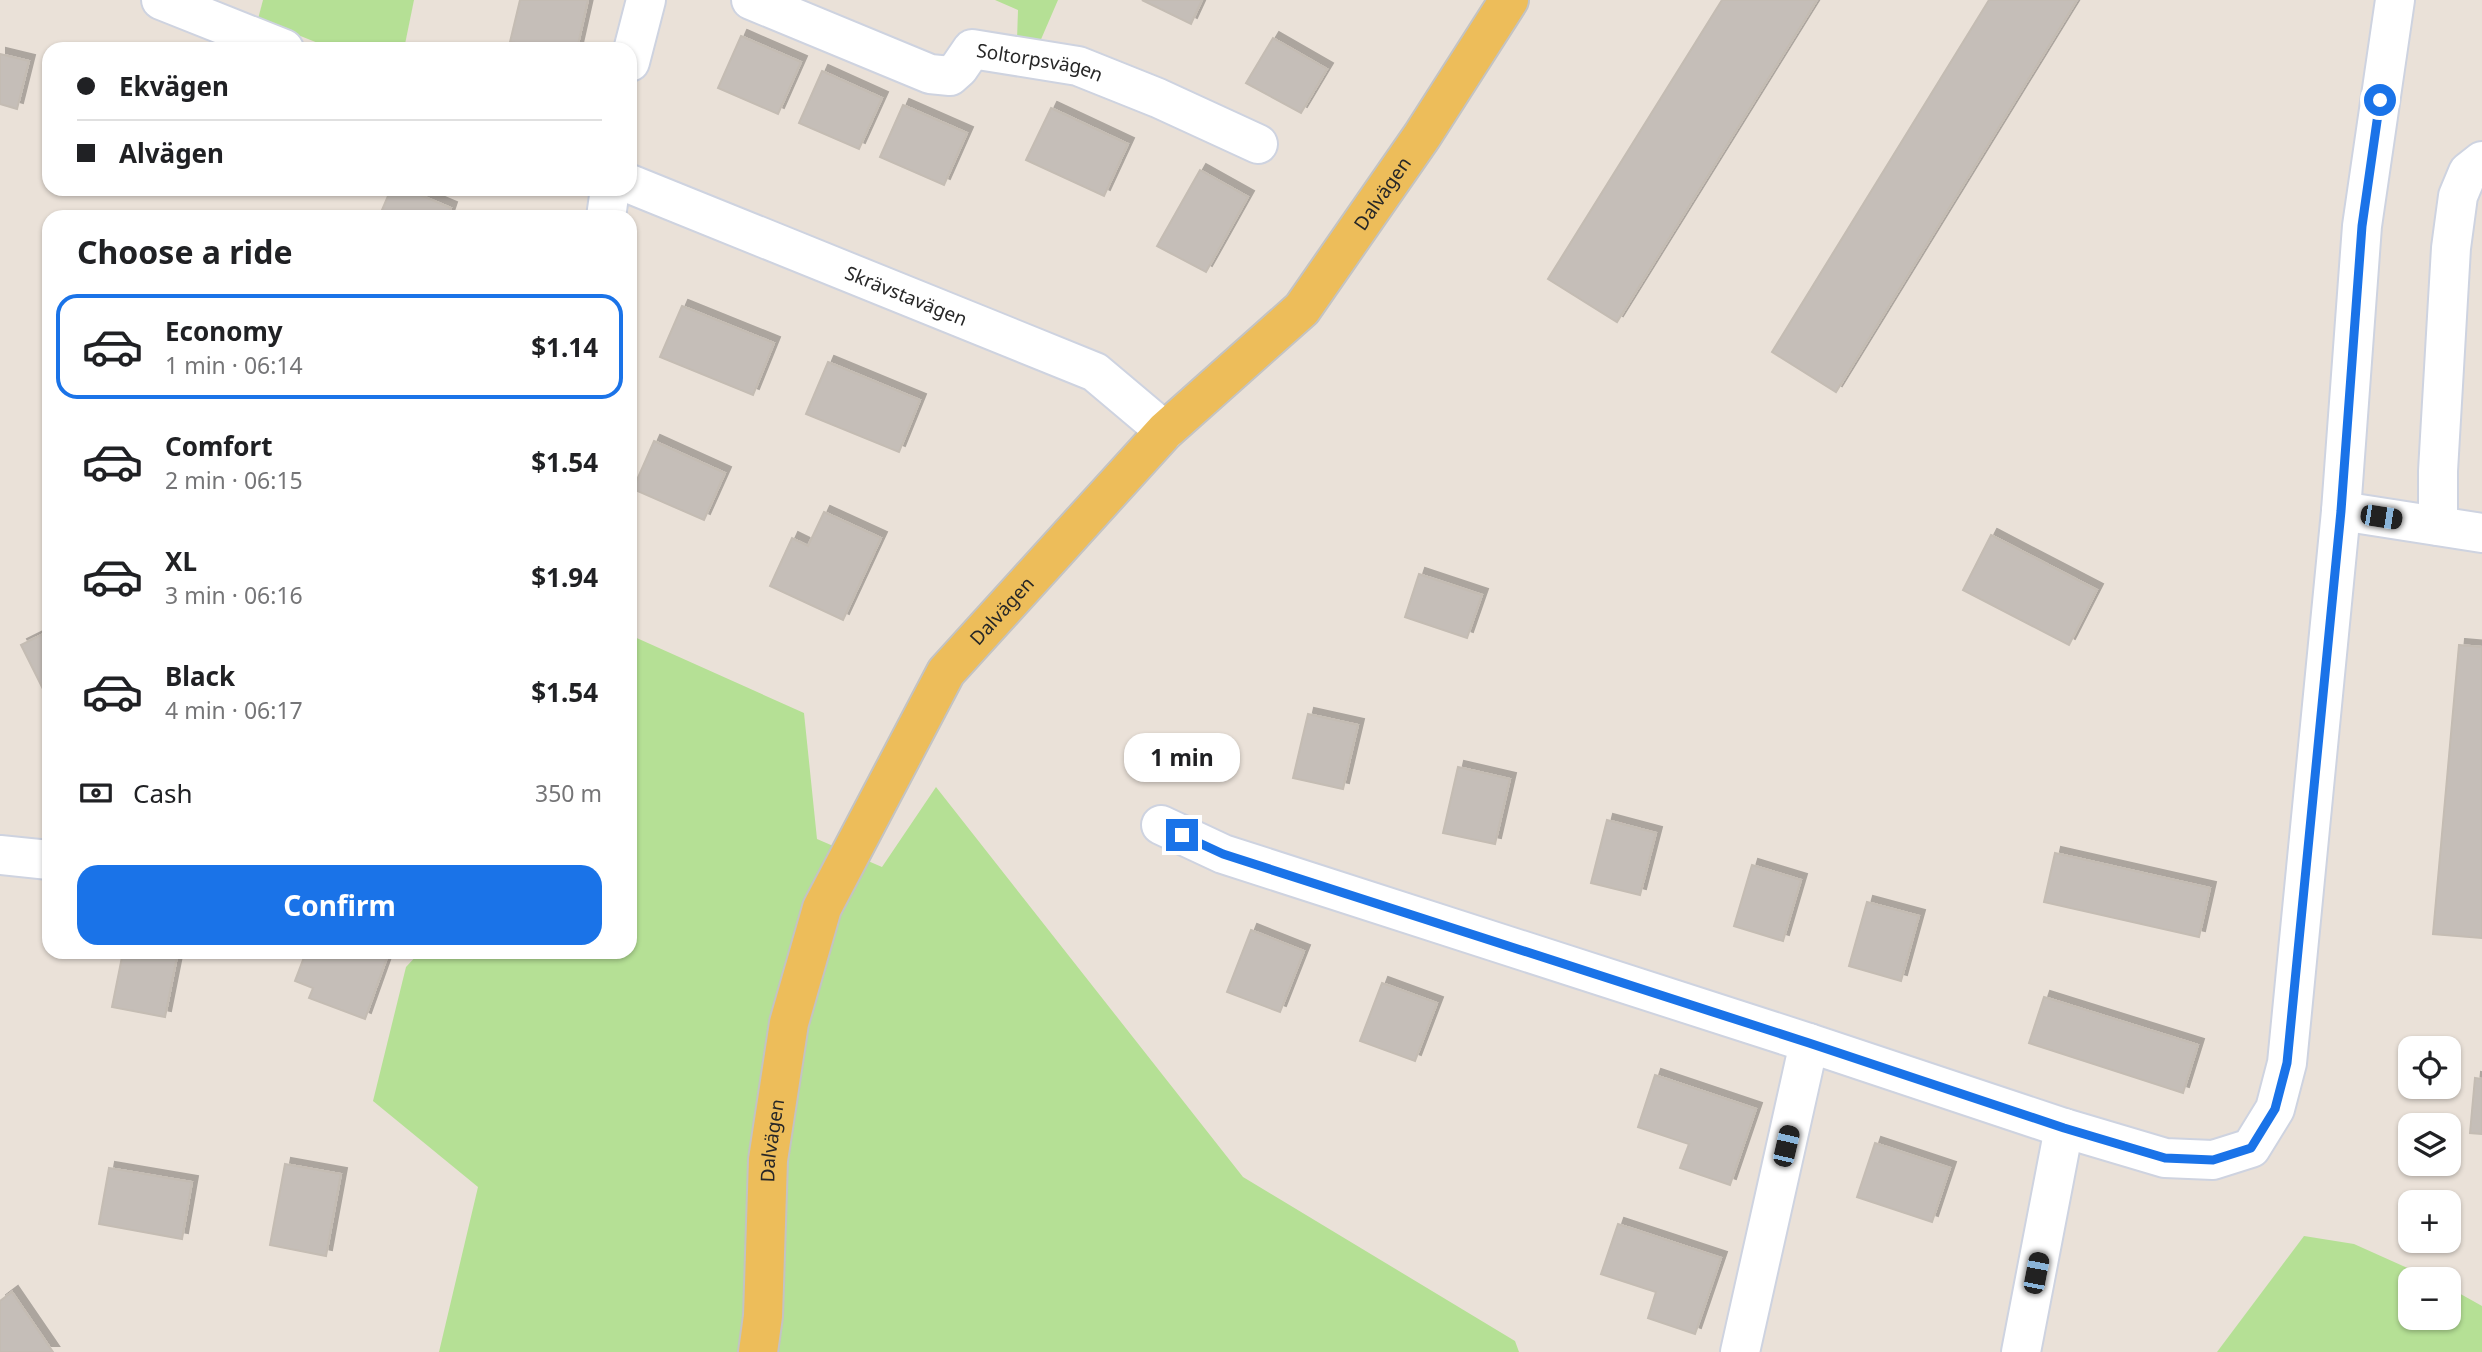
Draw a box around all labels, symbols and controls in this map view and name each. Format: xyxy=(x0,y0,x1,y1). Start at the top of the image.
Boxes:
street label: Soltorpsvägen xyxy=(975,37,1107,88)
text: Ekvägen xyxy=(119,68,229,104)
route start xyxy=(2364,84,2396,116)
text: Alvägen xyxy=(119,135,224,171)
street label: Dalvägen xyxy=(1348,152,1417,235)
text: Choose a ride xyxy=(77,230,293,273)
street label: Skrävstavägen xyxy=(841,259,971,332)
text: Economy xyxy=(165,313,283,349)
icon: car xyxy=(81,315,144,378)
text: $1.14 xyxy=(531,329,598,365)
text: 1 min · 06:14 xyxy=(165,349,303,381)
text: Comfort xyxy=(165,428,273,464)
icon: car xyxy=(81,430,144,493)
text: $1.54 xyxy=(531,444,598,480)
text: 2 min · 06:15 xyxy=(165,464,303,496)
car xyxy=(2359,503,2404,531)
text: XL xyxy=(165,543,197,579)
icon: car xyxy=(81,545,144,608)
text: $1.94 xyxy=(531,559,598,595)
street label: Dalvägen xyxy=(964,571,1039,651)
text: 3 min · 06:16 xyxy=(165,579,303,611)
text: Black xyxy=(165,658,235,694)
icon: car xyxy=(81,660,144,723)
text: $1.54 xyxy=(531,674,598,710)
text: 4 min · 06:17 xyxy=(165,694,303,726)
callout: 1 min xyxy=(1124,734,1240,782)
text: 1 min xyxy=(1150,741,1214,773)
icon: cash xyxy=(77,774,115,812)
text: Cash xyxy=(133,775,193,811)
text: 350 m xyxy=(535,777,602,809)
route end xyxy=(1166,819,1198,851)
button: Confirm xyxy=(77,865,602,945)
map controls xyxy=(2398,1036,2461,1330)
button: locate xyxy=(2398,1036,2461,1099)
street label: Dalvägen xyxy=(754,1097,790,1183)
button: layers xyxy=(2398,1113,2461,1176)
car xyxy=(1772,1123,1801,1169)
button: + xyxy=(2398,1190,2461,1253)
car xyxy=(2022,1250,2051,1296)
button: − xyxy=(2398,1267,2461,1330)

